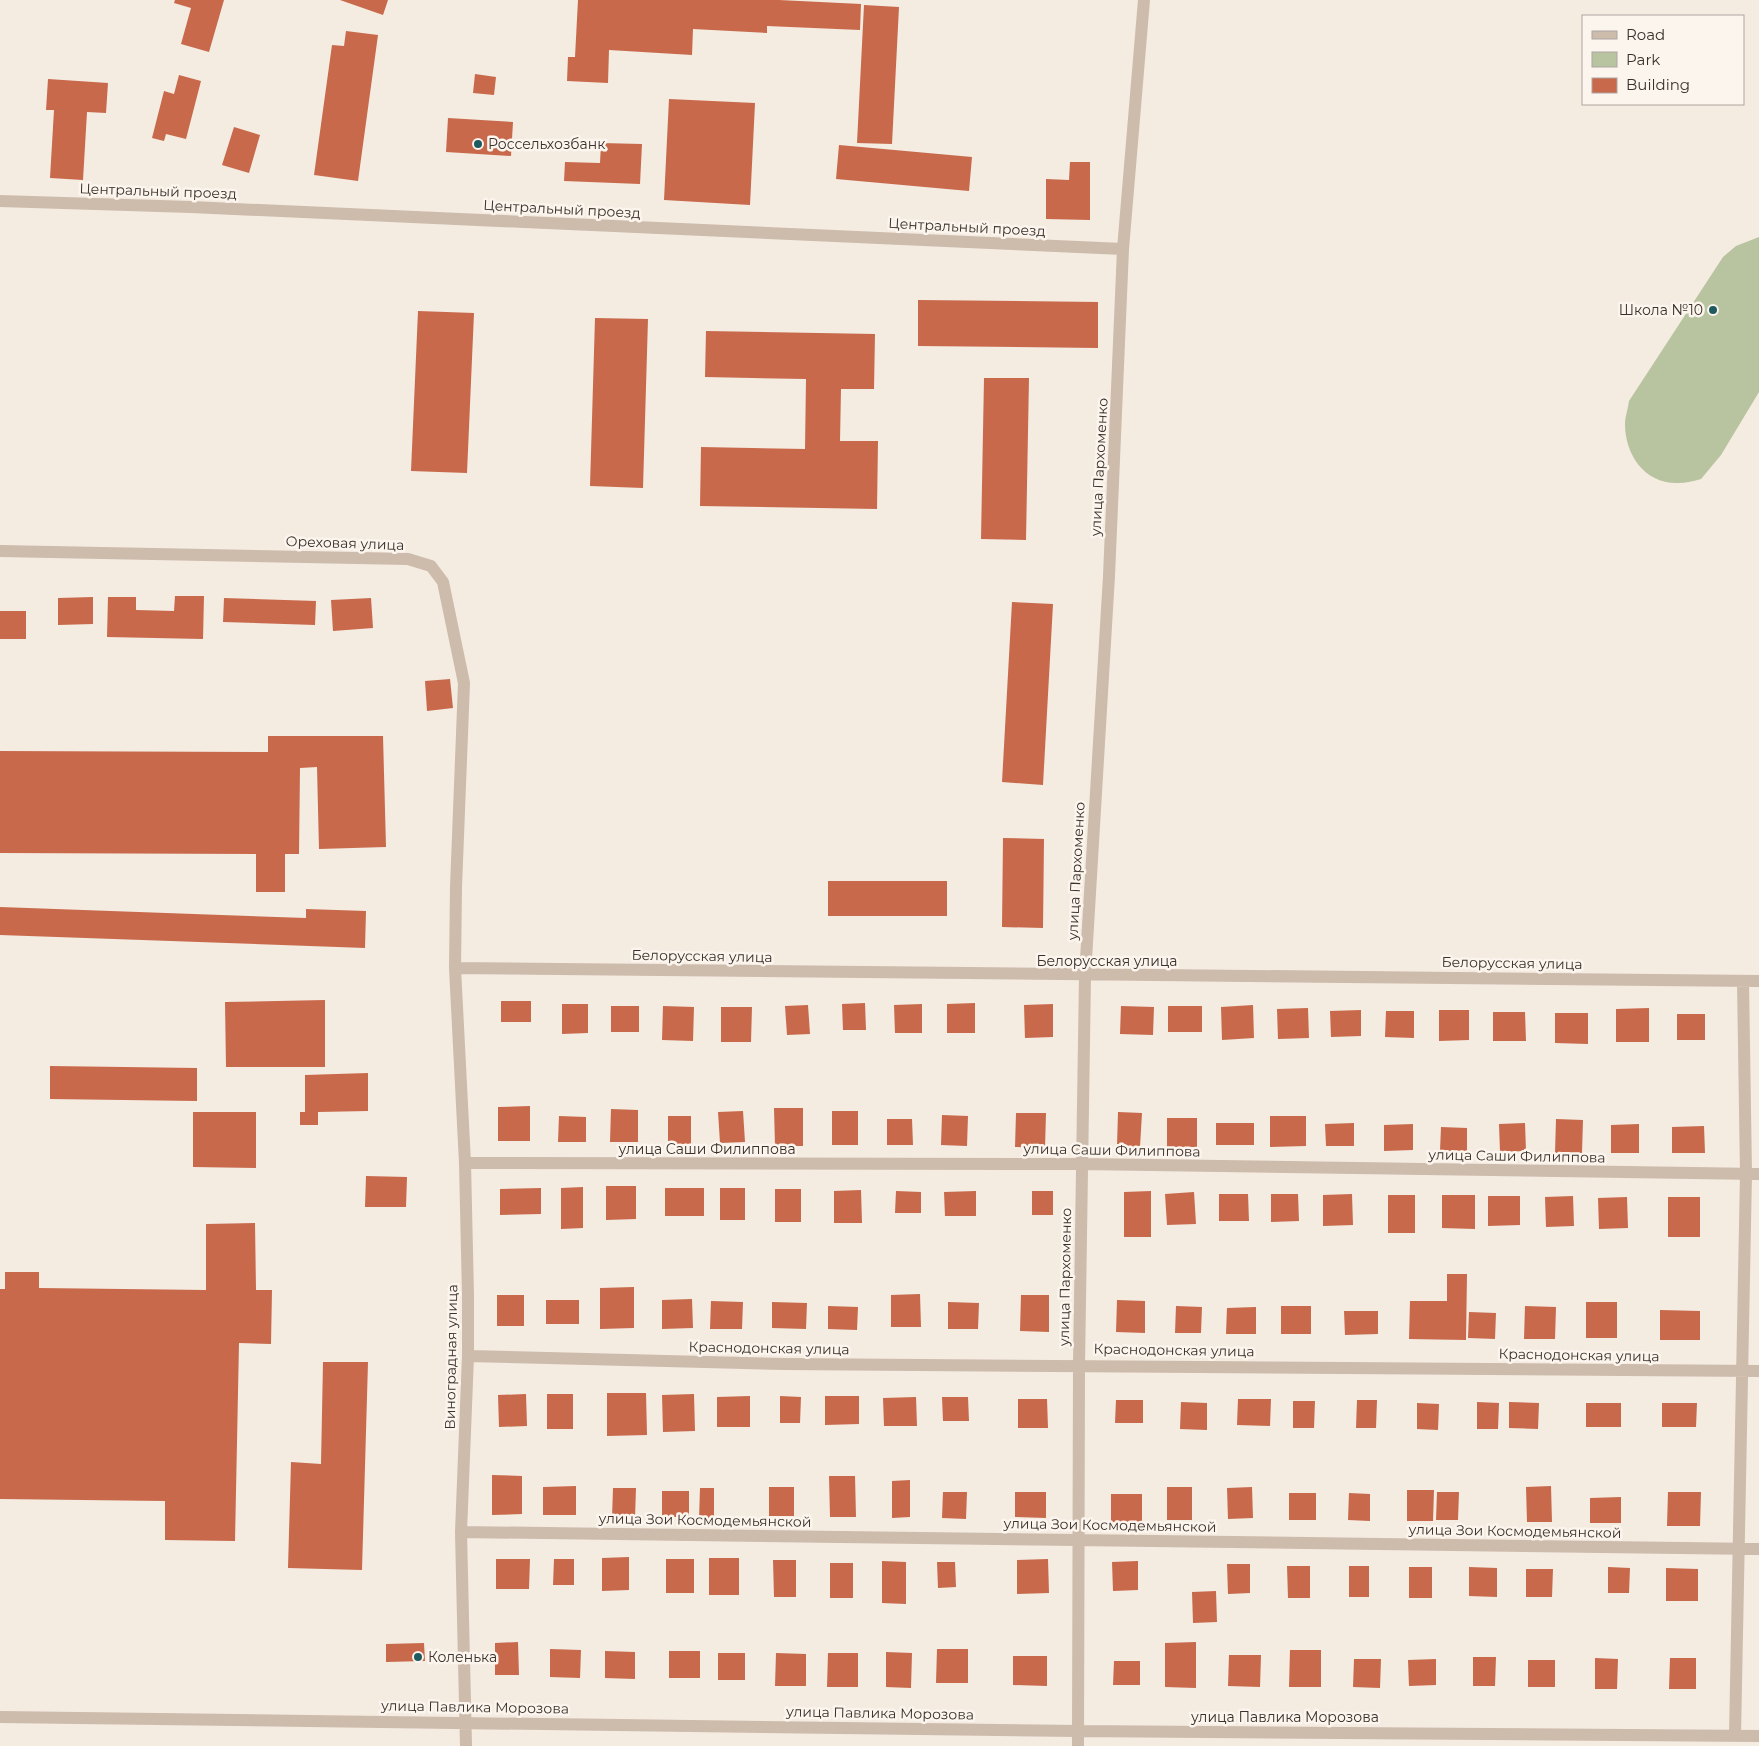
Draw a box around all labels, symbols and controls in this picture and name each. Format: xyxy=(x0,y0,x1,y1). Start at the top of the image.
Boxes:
legend xyxy=(1582,15,1744,105)
text: Road xyxy=(1626,25,1665,44)
text: Park xyxy=(1626,50,1660,69)
text: Building xyxy=(1626,75,1690,94)
place label: Россельхозбанк xyxy=(488,135,605,153)
marker: Россельхозбанк xyxy=(472,138,484,150)
street label: Центральный проезд xyxy=(79,179,237,203)
street label: Центральный проезд xyxy=(483,196,641,222)
street label: Центральный проезд xyxy=(888,214,1046,240)
place label: Школа №10 xyxy=(1619,301,1703,319)
marker: Школа №10 xyxy=(1707,304,1719,316)
street label: улица Пархоменко xyxy=(1086,397,1112,538)
street label: Ореховая улица xyxy=(285,532,405,554)
street label: улица Пархоменко xyxy=(1063,801,1089,942)
street label: Белорусская улица xyxy=(631,946,773,966)
street label: Белорусская улица xyxy=(1036,952,1178,970)
street label: Белорусская улица xyxy=(1441,953,1583,973)
street label: улица Саши Филиппова xyxy=(1022,1139,1201,1161)
street label: улица Саши Филиппова xyxy=(617,1140,796,1158)
street label: улица Саши Филиппова xyxy=(1427,1145,1606,1167)
street label: улица Пархоменко xyxy=(1055,1208,1075,1347)
street label: Виноградная улица xyxy=(441,1284,461,1430)
street label: Краснодонская улица xyxy=(688,1338,850,1358)
street label: Краснодонская улица xyxy=(1093,1340,1255,1360)
street label: Краснодонская улица xyxy=(1498,1345,1660,1365)
street label: улица Зои Космодемьянской xyxy=(597,1509,812,1531)
street label: улица Зои Космодемьянской xyxy=(1002,1514,1217,1536)
street label: улица Зои Космодемьянской xyxy=(1407,1520,1622,1542)
place label: Коленька xyxy=(428,1648,497,1666)
marker: Коленька xyxy=(412,1651,424,1663)
street label: улица Павлика Морозова xyxy=(380,1696,569,1718)
street label: улица Павлика Морозова xyxy=(785,1702,974,1724)
street label: улица Павлика Морозова xyxy=(1190,1708,1379,1726)

